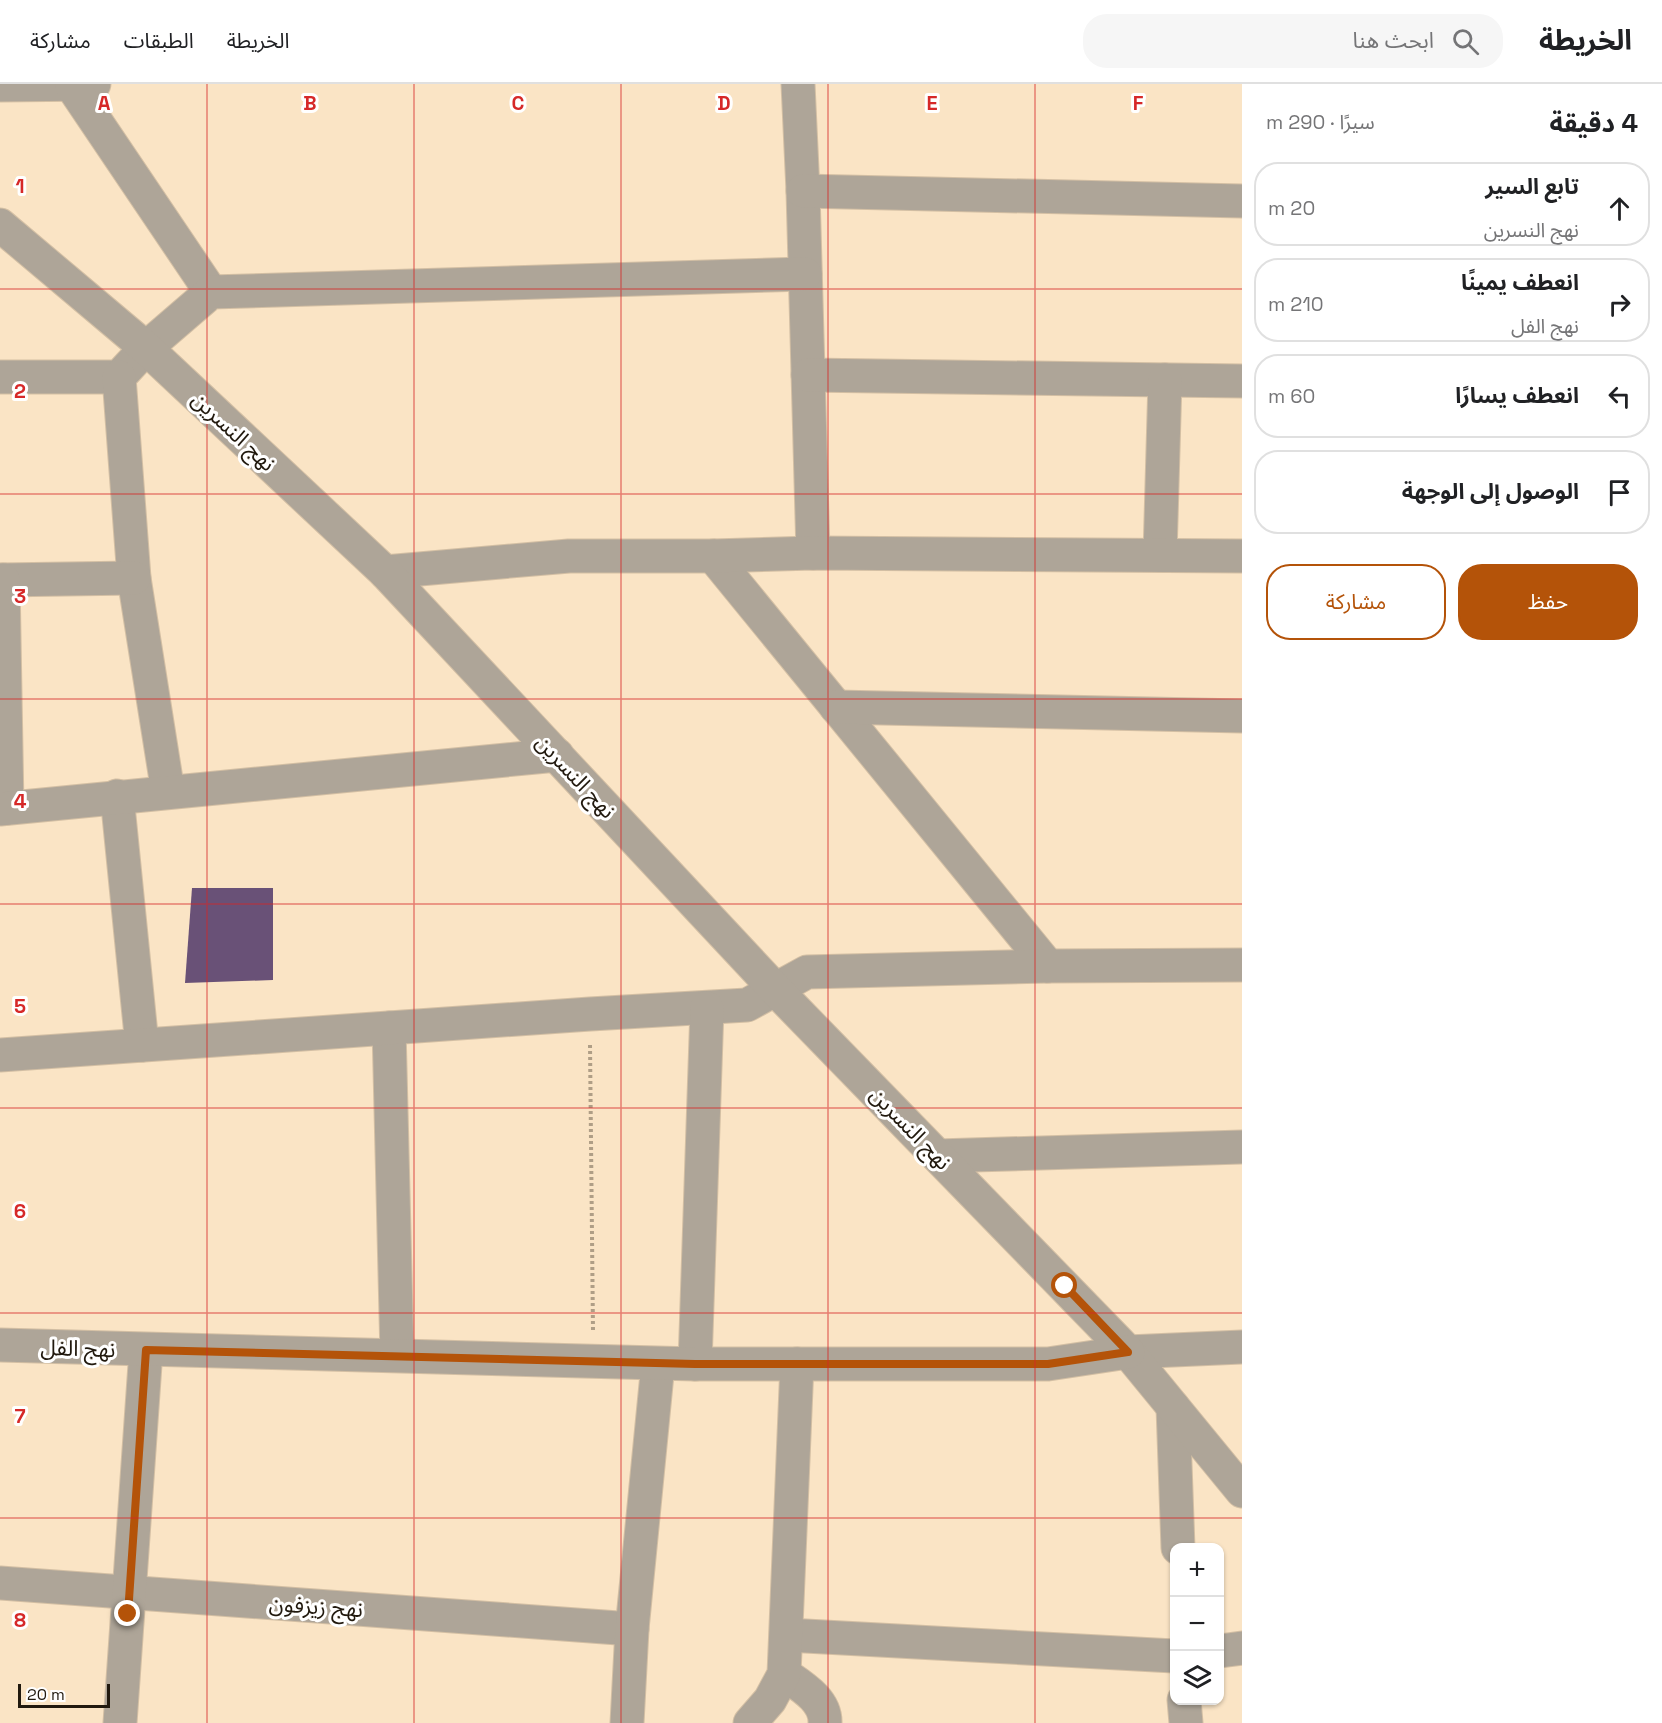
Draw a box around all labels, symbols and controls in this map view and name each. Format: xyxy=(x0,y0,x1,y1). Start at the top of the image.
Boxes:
search box xyxy=(1083,14,1503,68)
text: الخريطة xyxy=(1539,22,1632,58)
icon: search xyxy=(1449,25,1482,58)
text: ابحث هنا xyxy=(1353,26,1434,54)
text: مشاركة xyxy=(30,27,91,54)
text: الطبقات xyxy=(124,27,194,54)
text: الخريطة xyxy=(227,27,290,54)
text: A xyxy=(98,90,111,116)
text: B xyxy=(303,90,317,116)
text: C xyxy=(512,90,525,116)
text: D xyxy=(717,90,731,116)
text: E xyxy=(926,90,938,116)
text: F xyxy=(1133,90,1144,116)
text: 4 دقيقة xyxy=(1549,106,1638,140)
text: سيرًا · 290 m xyxy=(1266,109,1375,135)
text: تابع السير xyxy=(1485,172,1579,200)
text: 1 xyxy=(15,173,25,199)
icon: ahead xyxy=(1603,192,1636,225)
text: 20 m xyxy=(1268,195,1315,221)
text: نهج النسرين xyxy=(1484,217,1579,243)
text: انعطف يمينًا xyxy=(1461,268,1579,296)
icon: right xyxy=(1603,288,1636,321)
text: 210 m xyxy=(1268,291,1324,317)
text: نهج الفل xyxy=(1511,313,1579,339)
text: 2 xyxy=(14,378,26,404)
icon: left xyxy=(1603,380,1636,413)
text: انعطف يسارًا xyxy=(1455,381,1579,409)
text: 60 m xyxy=(1268,383,1315,409)
street label: نهج النسرين xyxy=(184,385,282,479)
icon: arrive xyxy=(1603,476,1636,509)
text: الوصول إلى الوجهة xyxy=(1402,477,1579,505)
button: مشاركة xyxy=(1266,564,1446,640)
button: حفظ xyxy=(1458,564,1638,640)
text: 3 xyxy=(14,583,26,609)
street label: نهج النسرين xyxy=(528,728,622,826)
text: 4 xyxy=(14,788,27,814)
text: 5 xyxy=(14,993,26,1019)
street label: نهج النسرين xyxy=(862,1081,958,1178)
text: 6 xyxy=(14,1198,26,1224)
route start xyxy=(1051,1272,1077,1298)
street label: نهج الفل xyxy=(40,1333,116,1366)
text: 7 xyxy=(14,1403,26,1429)
map controls xyxy=(1170,1543,1224,1705)
button: + xyxy=(1170,1543,1224,1597)
street label: نهج زيزفون xyxy=(268,1589,364,1626)
button: − xyxy=(1170,1597,1224,1651)
route end xyxy=(114,1600,140,1626)
text: 8 xyxy=(14,1607,26,1633)
button: layers xyxy=(1170,1651,1224,1705)
scale bar xyxy=(18,1681,110,1708)
text: 20 m xyxy=(27,1684,65,1705)

